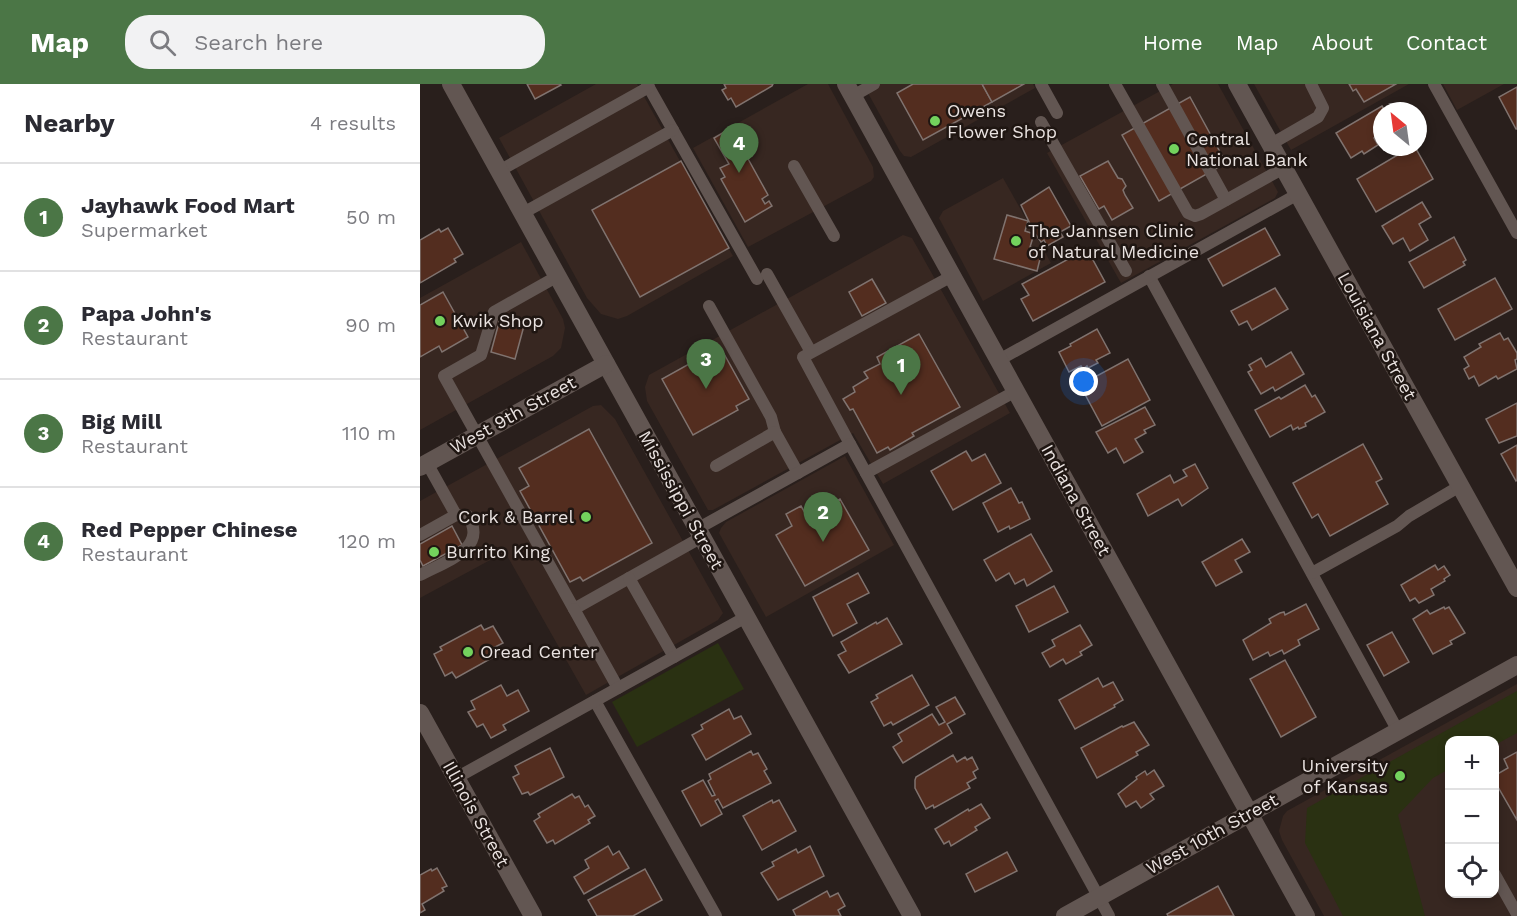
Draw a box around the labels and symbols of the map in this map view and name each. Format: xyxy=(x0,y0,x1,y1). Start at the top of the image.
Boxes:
place label: Owens Flower Shop xyxy=(947,100,1057,142)
north arrow xyxy=(1373,102,1427,156)
marker: Owens Flower Shop xyxy=(928,114,942,128)
pin: 4 xyxy=(720,124,758,173)
place label: Central National Bank xyxy=(1186,128,1308,170)
marker: Central National Bank xyxy=(1167,142,1181,156)
place label: The Jannsen Clinic of Natural Medicine xyxy=(1028,220,1199,262)
marker: The Jannsen Clinic of Natural Medicine xyxy=(1009,234,1023,248)
street label: Louisiana Street xyxy=(1334,268,1421,404)
place label: Kwik Shop xyxy=(452,310,544,331)
marker: Kwik Shop xyxy=(433,314,447,328)
pin: 3 xyxy=(686,340,726,389)
pin: 1 xyxy=(882,346,920,395)
your location xyxy=(1069,367,1098,396)
street label: West 9th Street xyxy=(446,371,580,458)
street label: Mississippi Street xyxy=(635,427,729,573)
street label: Indiana Street xyxy=(1037,440,1116,559)
pin: 2 xyxy=(804,492,842,542)
place label: Cork & Barrel xyxy=(458,506,574,527)
marker: Cork & Barrel xyxy=(579,510,593,524)
place label: Burrito King xyxy=(446,541,551,562)
marker: Burrito King xyxy=(427,545,441,559)
place label: Oread Center xyxy=(480,641,597,662)
marker: Oread Center xyxy=(461,645,475,659)
place label: University of Kansas xyxy=(1302,755,1389,797)
street label: Illinois Street xyxy=(439,757,514,871)
marker: University of Kansas xyxy=(1393,769,1407,783)
street label: West 10th Street xyxy=(1142,789,1282,878)

